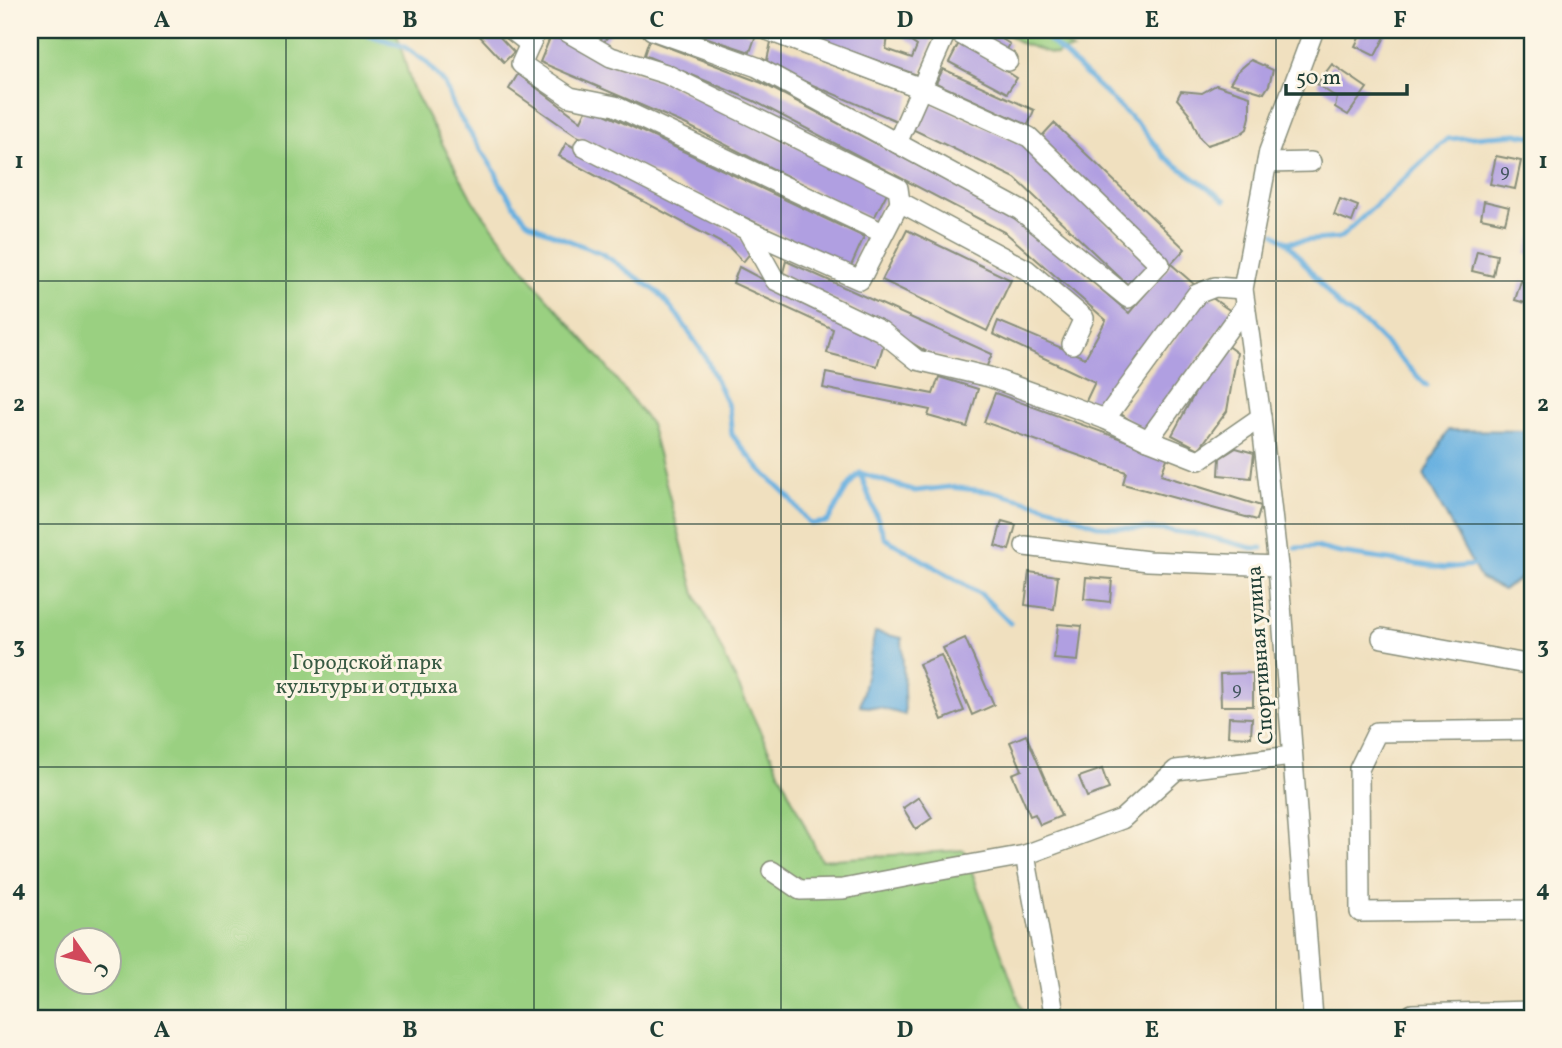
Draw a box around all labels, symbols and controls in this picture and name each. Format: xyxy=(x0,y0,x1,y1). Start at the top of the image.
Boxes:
text: A xyxy=(154,5,170,37)
text: B xyxy=(402,5,418,37)
text: C xyxy=(650,5,664,37)
text: D xyxy=(897,5,914,37)
text: E xyxy=(1145,5,1159,37)
text: F xyxy=(1393,5,1407,37)
scale bar xyxy=(1286,52,1406,96)
text: 50 m xyxy=(1296,64,1341,93)
text: 1 xyxy=(14,146,24,178)
text: 1 xyxy=(1538,146,1548,178)
house number: 9 xyxy=(1500,160,1510,185)
text: 2 xyxy=(13,389,25,421)
text: 2 xyxy=(1537,389,1549,421)
street label: Спортивная улица xyxy=(1240,565,1282,745)
text: 3 xyxy=(13,631,25,663)
text: 3 xyxy=(1537,631,1549,663)
park label: Городской парк культуры и отдыха xyxy=(276,649,458,702)
house number: 9 xyxy=(1232,678,1242,703)
text: 4 xyxy=(12,874,26,906)
text: 4 xyxy=(1536,874,1550,906)
north arrow xyxy=(52,926,122,996)
text: С xyxy=(86,957,115,982)
text: A xyxy=(154,1015,170,1047)
text: B xyxy=(402,1015,418,1047)
text: C xyxy=(650,1015,664,1047)
text: D xyxy=(897,1015,914,1047)
text: E xyxy=(1145,1015,1159,1047)
text: F xyxy=(1393,1015,1407,1047)

